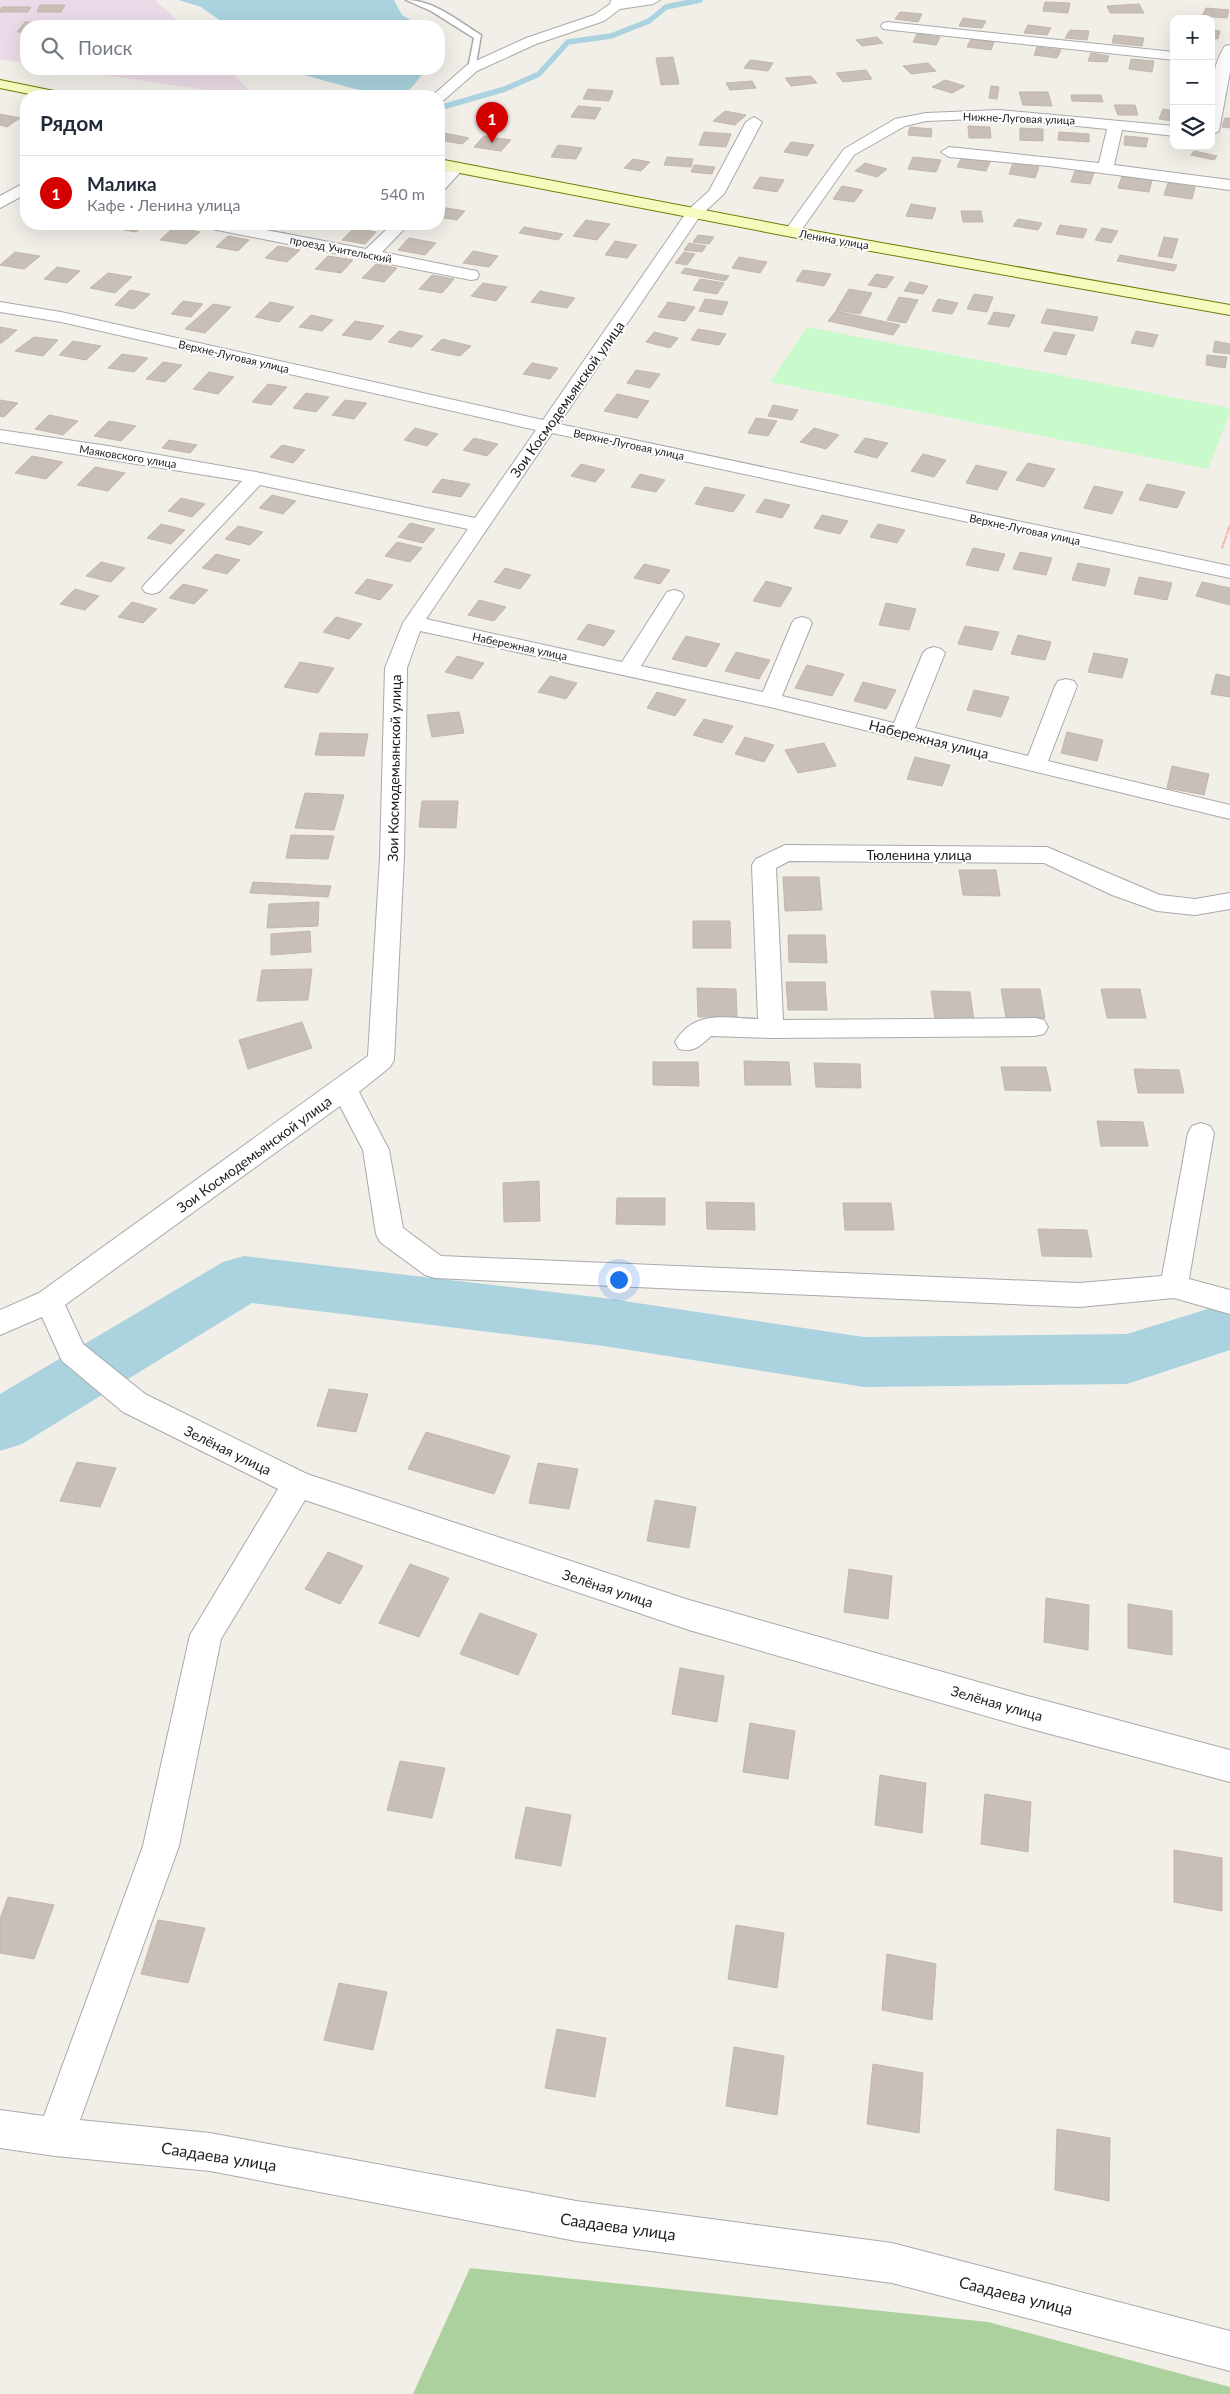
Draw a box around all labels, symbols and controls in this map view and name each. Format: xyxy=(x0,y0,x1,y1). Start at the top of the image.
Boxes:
map controls xyxy=(1170,15,1215,150)
button: + xyxy=(1170,15,1215,60)
search box xyxy=(20,20,445,75)
icon: search xyxy=(38,34,66,62)
text: Поиск xyxy=(78,36,132,59)
button: − xyxy=(1170,60,1215,105)
pin: 1 xyxy=(476,102,508,143)
button: layers xyxy=(1170,105,1215,150)
text: Рядом xyxy=(40,110,103,135)
street label: Нижне-Луговая улица xyxy=(963,110,1075,126)
text: Малика xyxy=(87,172,157,195)
text: 1 xyxy=(51,184,61,203)
text: 540 m xyxy=(380,184,425,203)
text: Кафе · Ленина улица xyxy=(87,195,240,214)
street label: Ленина улица xyxy=(797,226,870,252)
street label: проезд Учительский xyxy=(289,233,393,265)
street label: Зои Космодемьянской улица xyxy=(506,317,628,481)
street label: Верхне-Луговая улица xyxy=(177,337,291,375)
street label: Верхне-Луговая улица xyxy=(572,426,686,462)
street label: Маяковского улица xyxy=(78,442,178,470)
street label: Верхне-Луговая улица xyxy=(968,511,1082,547)
street label: Набережная улица xyxy=(471,630,569,662)
street label: Зои Космодемьянской улица xyxy=(384,674,404,862)
street label: Набережная улица xyxy=(867,716,991,762)
street label: Тюленина улица xyxy=(866,846,972,863)
street label: Зои Космодемьянской улица xyxy=(173,1092,335,1216)
your location xyxy=(606,1267,632,1293)
street label: Зелёная улица xyxy=(182,1422,274,1478)
street label: Зелёная улица xyxy=(560,1565,656,1611)
street label: Зелёная улица xyxy=(949,1682,1045,1724)
street label: Саадаева улица xyxy=(160,2137,278,2175)
street label: Саадаева улица xyxy=(559,2208,677,2244)
street label: Саадаева улица xyxy=(957,2272,1075,2318)

